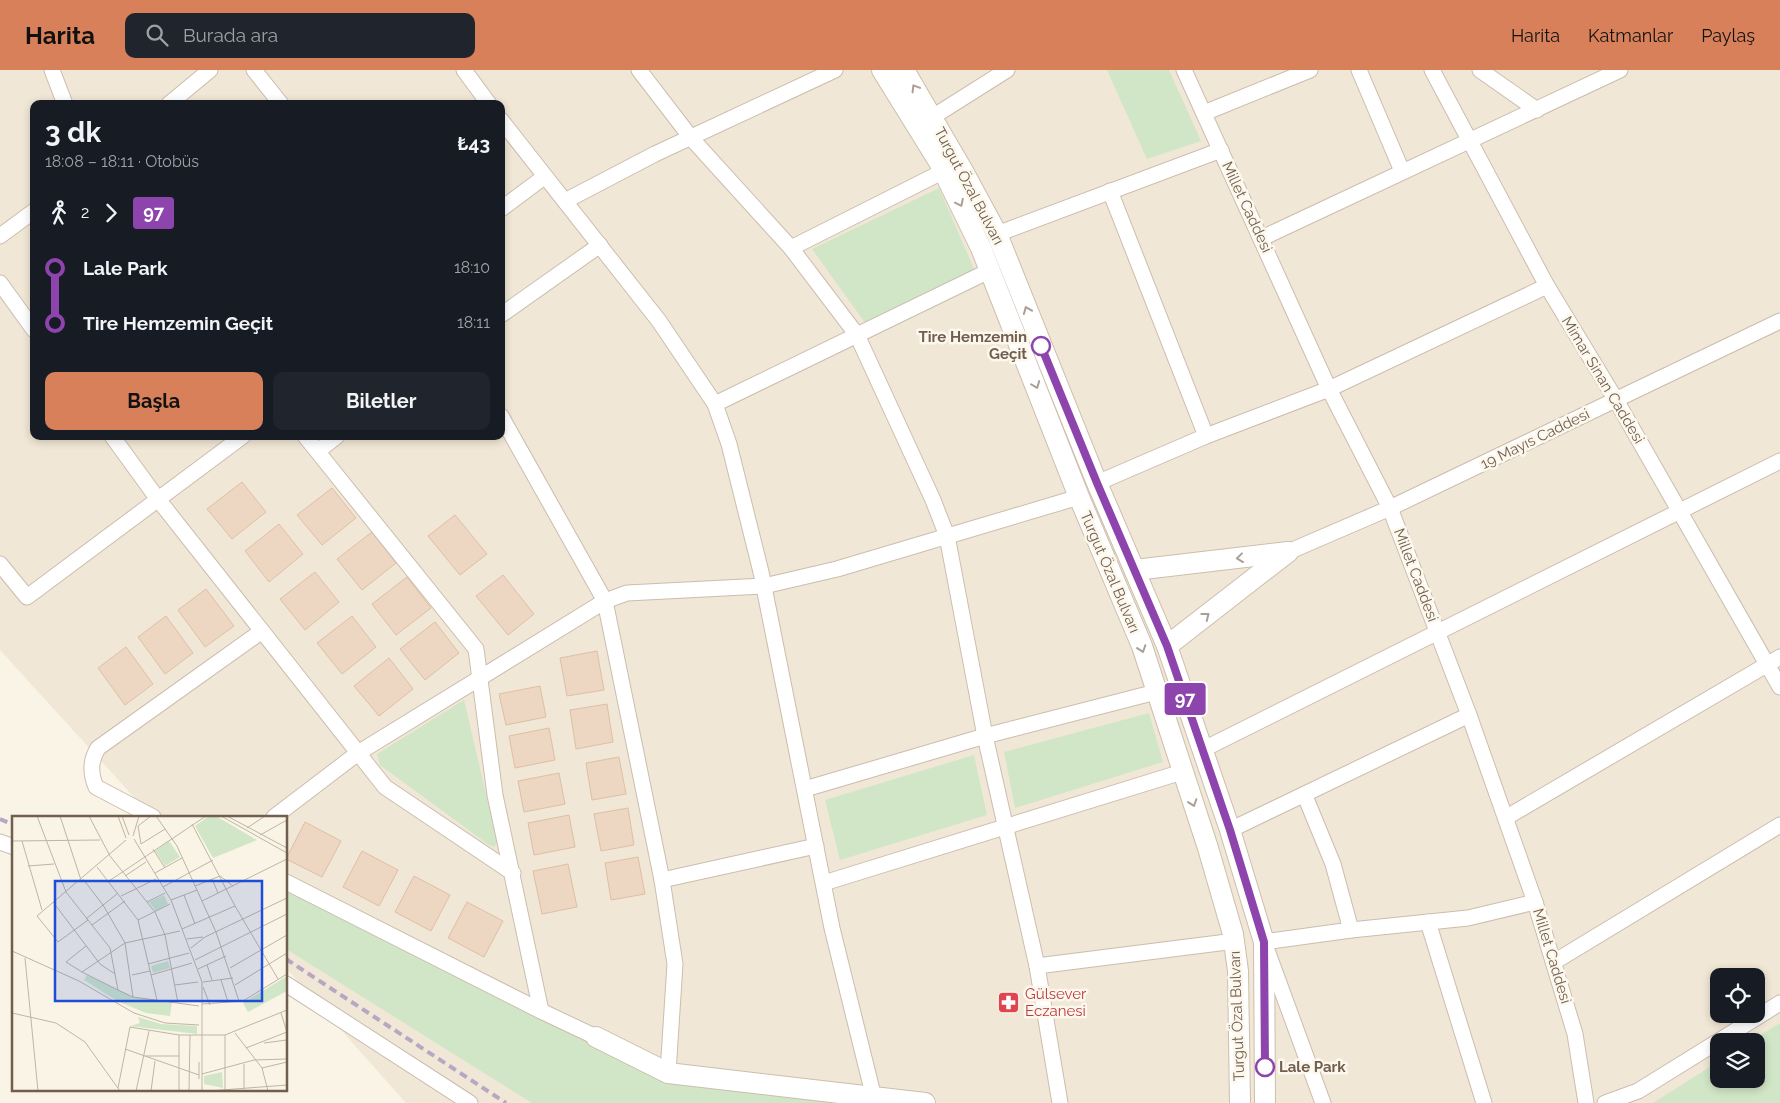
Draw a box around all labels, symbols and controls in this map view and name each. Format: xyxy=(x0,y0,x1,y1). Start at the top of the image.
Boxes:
search box xyxy=(125,13,475,58)
text: Harita xyxy=(25,21,95,50)
icon: search xyxy=(143,21,171,49)
text: Burada ara xyxy=(183,24,278,46)
text: Harita xyxy=(1511,25,1560,46)
text: Katmanlar xyxy=(1588,25,1673,46)
text: Paylaş xyxy=(1701,25,1755,46)
one-way arrow xyxy=(911,84,921,93)
text: 3 dk xyxy=(45,116,101,149)
street label: Turgut Özal Bulvarı xyxy=(930,124,1008,248)
text: ₺43 xyxy=(457,132,490,154)
text: 18:08 – 18:11 · Otobüs xyxy=(45,152,199,171)
street label: Millet Caddesi xyxy=(1218,159,1276,255)
one-way arrow xyxy=(954,197,964,206)
icon: walk xyxy=(45,199,73,227)
icon: forward xyxy=(97,199,125,227)
text: 97 xyxy=(143,202,164,223)
text: 2 xyxy=(81,203,89,222)
text: Lale Park xyxy=(83,257,168,279)
text: 18:10 xyxy=(454,258,490,277)
one-way arrow xyxy=(1022,307,1032,315)
text: Tire Hemzemin Geçit xyxy=(83,312,273,334)
text: 18:11 xyxy=(457,313,490,332)
street label: Mimar Sinan Caddesi xyxy=(1558,313,1648,447)
place label: Tire Hemzemin Geçit xyxy=(919,328,1027,363)
marker: Tire Hemzemin Geçit xyxy=(1031,336,1051,356)
button: Başla xyxy=(45,372,263,430)
button: Biletler xyxy=(273,372,490,430)
one-way arrow xyxy=(1030,380,1040,389)
street label: 19 Mayıs Caddesi xyxy=(1478,405,1592,473)
street label: Turgut Özal Bulvarı xyxy=(1076,508,1145,636)
street label: Millet Caddesi xyxy=(1390,526,1442,624)
one-way arrow xyxy=(1235,552,1243,563)
one-way arrow xyxy=(1200,613,1209,622)
one-way arrow xyxy=(1136,644,1146,653)
line badge: 97 xyxy=(1162,683,1208,715)
text: 97 xyxy=(1175,688,1195,709)
one-way arrow xyxy=(1187,799,1197,807)
inset map xyxy=(12,816,288,1090)
street label: Millet Caddesi xyxy=(1529,906,1575,1006)
street label: Turgut Özal Bulvarı xyxy=(1225,951,1248,1082)
map controls xyxy=(1710,968,1765,1088)
button: locate xyxy=(1710,968,1765,1023)
place label: Gülsever Eczanesi xyxy=(1025,985,1087,1020)
pharmacy icon: Gülsever Eczanesi xyxy=(997,991,1021,1015)
button: layers xyxy=(1710,1033,1765,1088)
marker: Lale Park xyxy=(1255,1057,1275,1077)
place label: Lale Park xyxy=(1279,1058,1346,1076)

